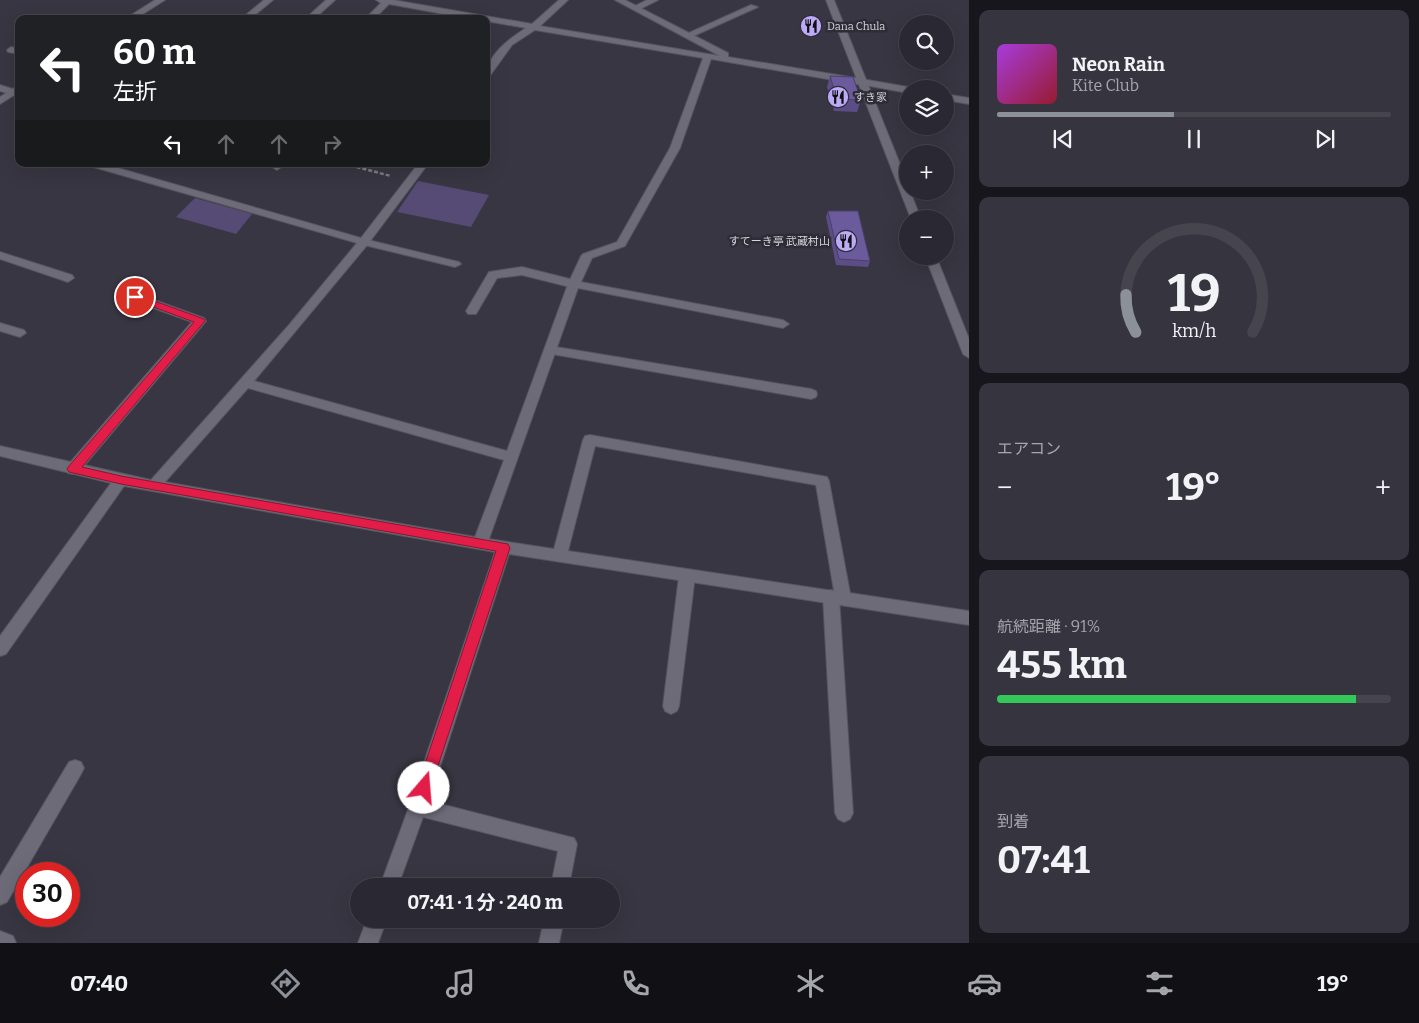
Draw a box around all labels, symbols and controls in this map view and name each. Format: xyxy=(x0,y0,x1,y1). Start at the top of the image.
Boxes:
restaurant icon: Dana Chula xyxy=(799,14,823,38)
map controls xyxy=(899,15,954,265)
button: search xyxy=(899,15,954,70)
place label: Dana Chula xyxy=(827,20,885,33)
text: 60 m xyxy=(113,31,196,73)
icon: left xyxy=(30,35,95,100)
text: Neon Rain xyxy=(1072,53,1165,76)
text: Kite Club xyxy=(1072,76,1139,95)
text: 左折 xyxy=(113,78,157,105)
button: layers xyxy=(899,80,954,135)
restaurant icon: すき家 xyxy=(826,85,850,109)
place label: すき家 xyxy=(854,91,887,104)
icon: previous xyxy=(1049,125,1077,153)
icon: pause xyxy=(1180,125,1208,153)
icon: next xyxy=(1311,125,1339,153)
icon: left xyxy=(159,130,187,158)
icon: ahead xyxy=(212,130,240,158)
icon: ahead xyxy=(265,130,293,158)
icon: right xyxy=(318,130,346,158)
button: + xyxy=(899,145,954,200)
button: − xyxy=(899,210,954,265)
restaurant icon: すてーき亭 武蔵村山 xyxy=(834,229,858,253)
place label: すてーき亭 武蔵村山 xyxy=(729,235,830,248)
text: 19 xyxy=(1167,262,1221,325)
pin xyxy=(114,276,156,318)
icon: arrive xyxy=(121,283,149,311)
text: km/h xyxy=(1172,320,1216,342)
text: エアコン xyxy=(997,439,1061,458)
text: 19° xyxy=(1166,464,1221,510)
text: − xyxy=(997,471,1012,504)
text: + xyxy=(1375,471,1391,504)
text: 航続距離 · 91% xyxy=(997,617,1100,636)
text: 455 km xyxy=(997,642,1127,688)
position arrow xyxy=(397,761,449,813)
text: 到着 xyxy=(997,812,1029,831)
text: 07:41 xyxy=(997,837,1090,883)
speed limit sign: 30 xyxy=(15,862,80,927)
text: 07:41 · 1 分 · 240 m xyxy=(407,891,563,914)
icon: directions xyxy=(268,966,303,1001)
icon: music xyxy=(443,966,478,1001)
icon: phone xyxy=(618,966,653,1001)
icon: climate xyxy=(793,966,828,1001)
icon: car xyxy=(967,966,1002,1001)
icon: filters xyxy=(1142,966,1177,1001)
text: 07:40 xyxy=(70,970,128,997)
text: 19° xyxy=(1317,970,1349,997)

